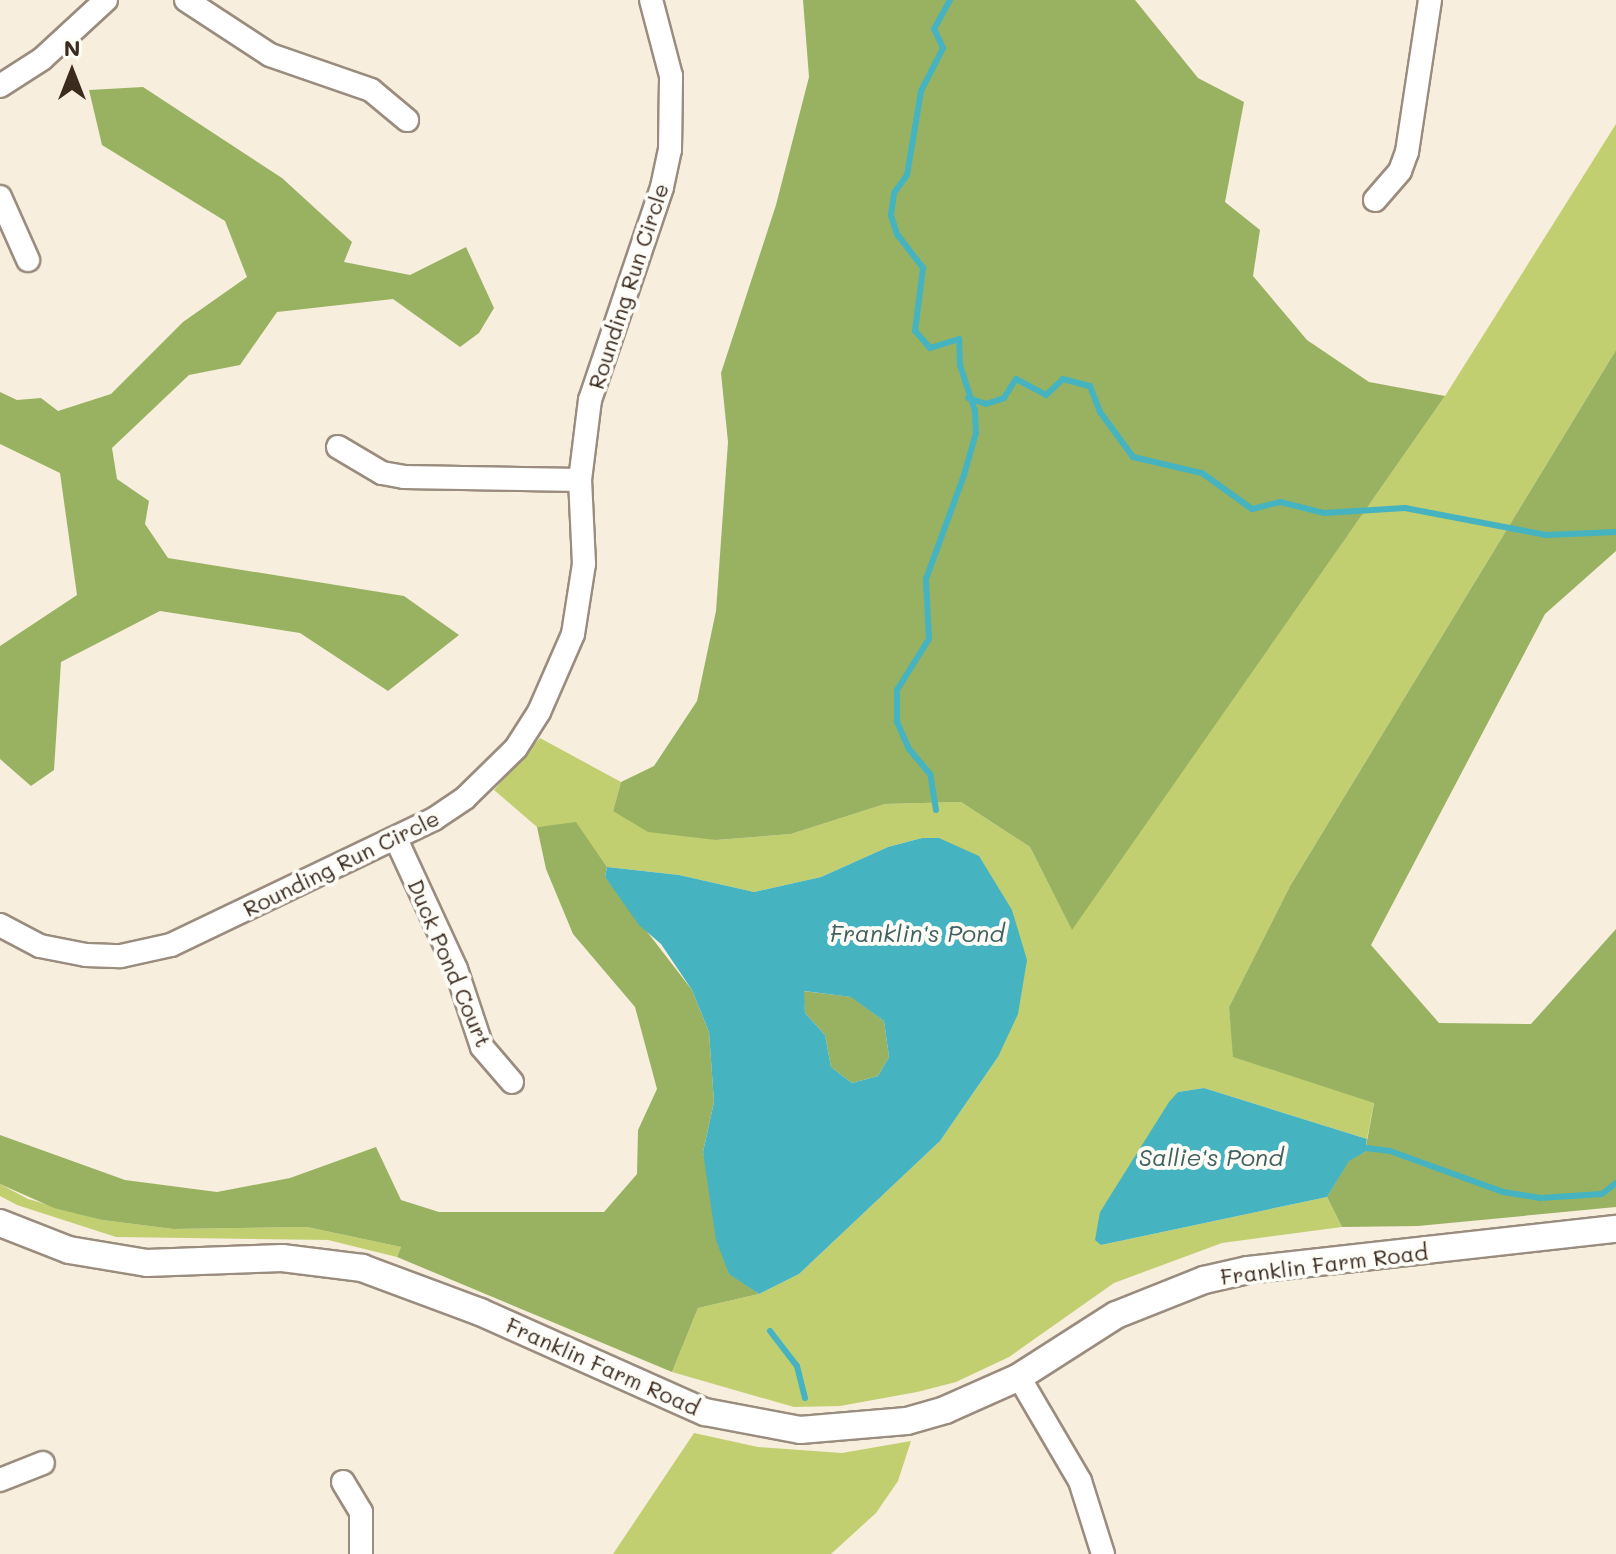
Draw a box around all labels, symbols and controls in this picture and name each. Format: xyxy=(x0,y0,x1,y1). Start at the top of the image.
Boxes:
north arrow xyxy=(32,32,112,112)
text: N xyxy=(64,33,80,62)
street label: Rounding Run Circle xyxy=(582,180,674,392)
street label: Rounding Run Circle xyxy=(239,804,443,922)
street label: Duck Pond Court xyxy=(403,875,497,1051)
water label: Franklin's Pond xyxy=(829,919,1005,947)
water label: Sallie's Pond xyxy=(1139,1143,1283,1171)
street label: Franklin Farm Road xyxy=(1219,1238,1429,1290)
street label: Franklin Farm Road xyxy=(502,1311,704,1421)

